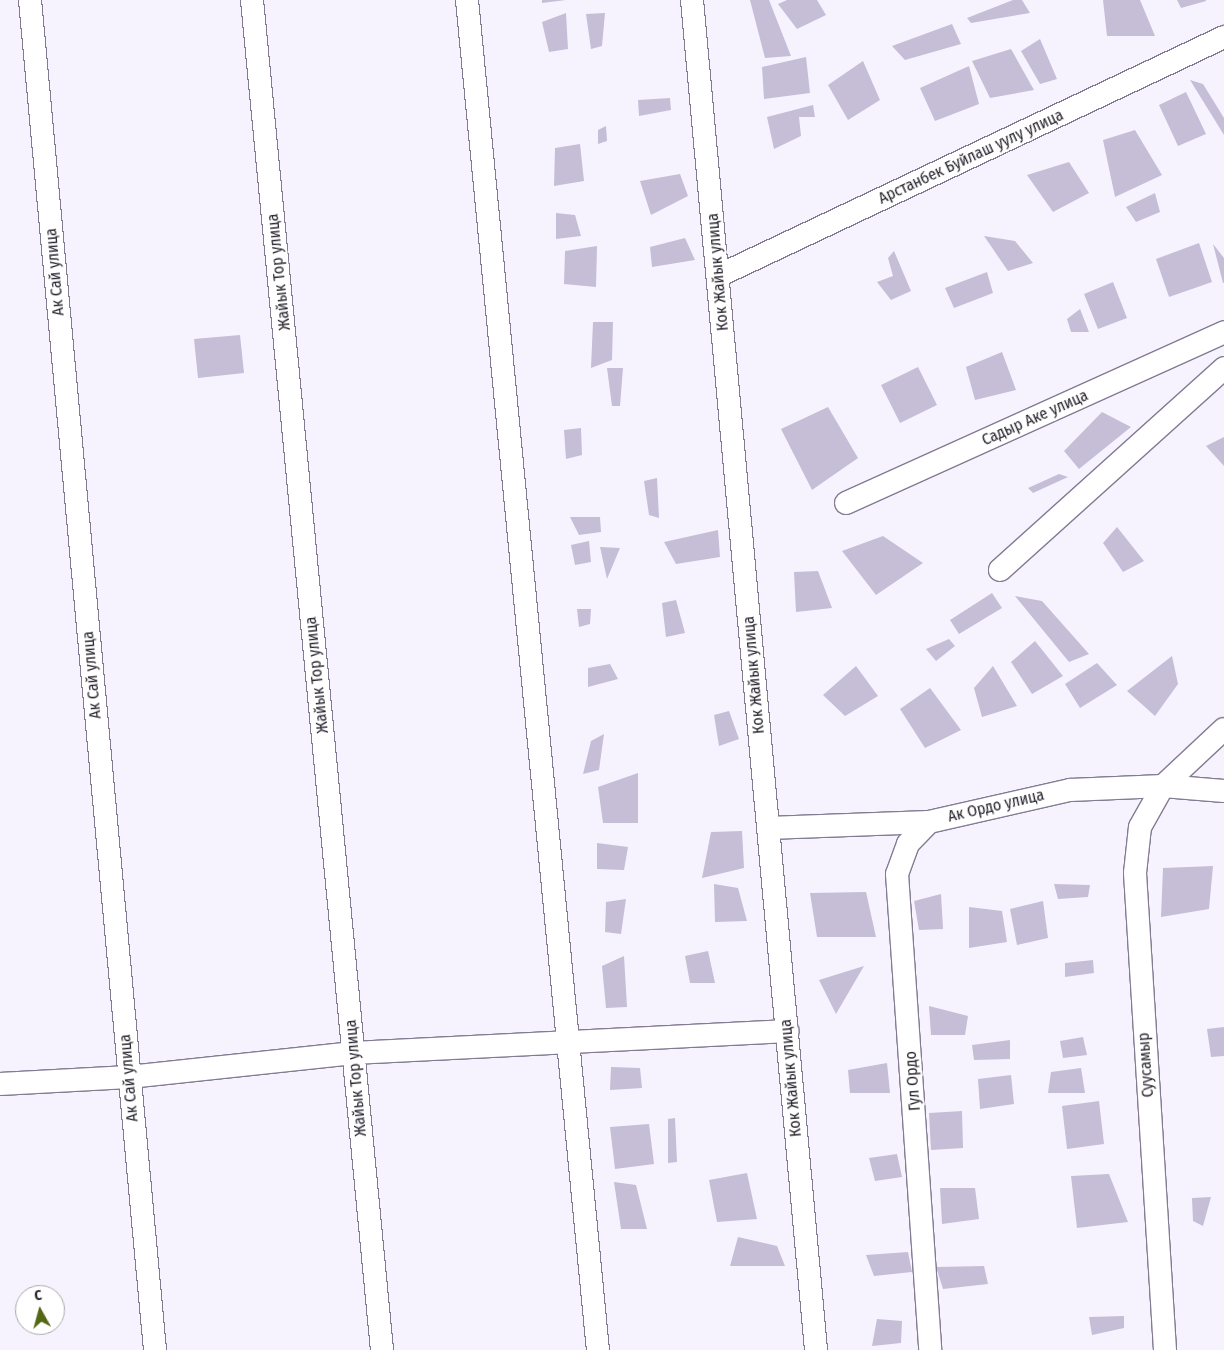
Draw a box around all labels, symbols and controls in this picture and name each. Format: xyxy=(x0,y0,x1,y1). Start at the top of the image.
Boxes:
street label: Арстанбек Буйлаш уулу улица xyxy=(875,106,1067,208)
street label: Кок Жайык улица xyxy=(703,212,733,332)
street label: Жайык Тор улица xyxy=(263,213,295,331)
street label: Ак Сай улица xyxy=(42,227,68,317)
street label: Садыр Аке улица xyxy=(979,386,1091,450)
street label: Кок Жайык улица xyxy=(739,615,769,735)
street label: Жайык Тор улица xyxy=(301,616,333,734)
street label: Ак Сай улица xyxy=(79,630,105,720)
street label: Ак Ордо улица xyxy=(946,786,1046,826)
street label: Кок Жайык улица xyxy=(776,1018,806,1138)
street label: Жайык Тор улица xyxy=(341,1019,371,1137)
street label: Суусамыр xyxy=(1134,1032,1158,1098)
street label: Ак Сай улица xyxy=(116,1033,142,1123)
street label: Гул Ордо xyxy=(901,1050,925,1112)
north arrow xyxy=(15,1285,65,1335)
text: С xyxy=(34,1287,43,1304)

